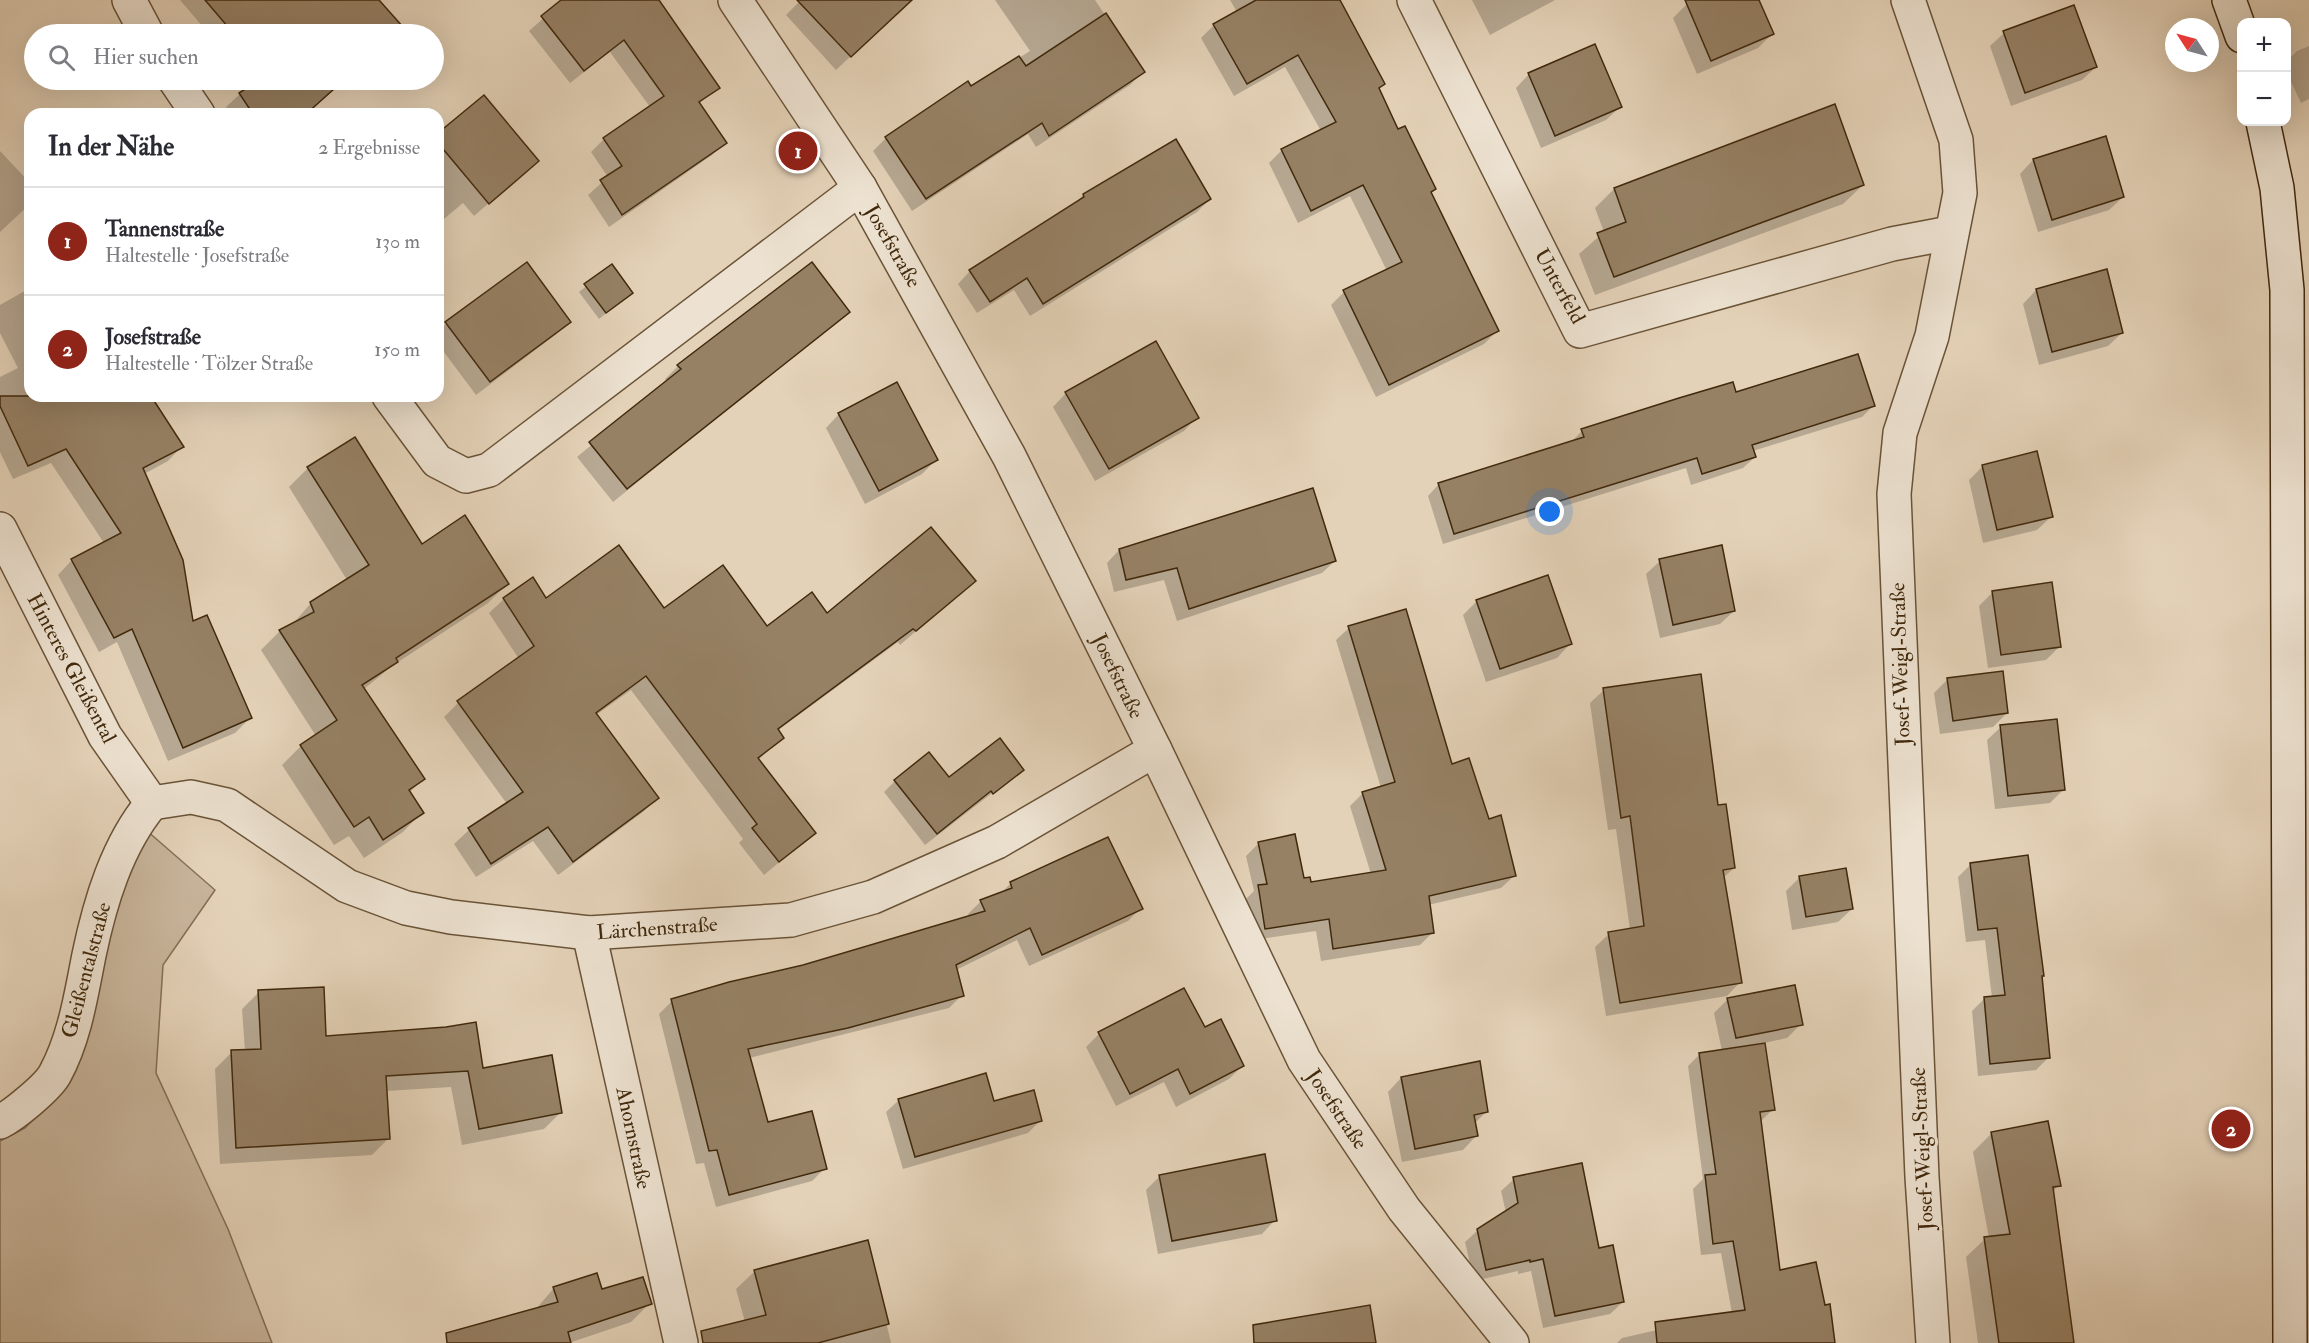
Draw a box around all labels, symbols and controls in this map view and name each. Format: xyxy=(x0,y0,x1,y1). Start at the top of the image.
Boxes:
north arrow xyxy=(2165,18,2219,72)
map controls xyxy=(2237,18,2291,126)
button: + xyxy=(2237,18,2291,72)
search box xyxy=(24,24,444,90)
icon: search xyxy=(45,41,78,74)
text: Hier suchen xyxy=(93,43,199,71)
button: − xyxy=(2237,72,2291,126)
pin: 1 xyxy=(778,128,818,174)
text: In der Nähe xyxy=(48,131,174,163)
text: 2 Ergebnisse xyxy=(318,135,420,160)
street label: Josefstraße xyxy=(857,199,927,293)
text: Tannenstraße xyxy=(105,215,224,243)
text: 1 xyxy=(64,229,71,254)
text: 130 m xyxy=(375,229,420,254)
text: Haltestelle · Josefstraße xyxy=(105,243,289,268)
street label: Unterfeld xyxy=(1528,244,1592,329)
text: Josefstraße xyxy=(105,323,201,351)
text: 2 xyxy=(62,337,73,362)
text: 150 m xyxy=(374,337,420,362)
text: Haltestelle · Tölzer Straße xyxy=(105,351,313,376)
your location xyxy=(1535,497,1564,526)
street label: Josef-Weigl-Straße xyxy=(1884,582,1917,747)
street label: Hinteres Gleißental xyxy=(21,589,123,748)
street label: Josefstraße xyxy=(1085,628,1150,723)
street label: Gleißentalstraße xyxy=(55,899,118,1041)
street label: Lärchenstraße xyxy=(596,911,719,946)
street label: Josefstraße xyxy=(1299,1063,1374,1155)
street label: Josef-Weigl-Straße xyxy=(1905,1066,1940,1232)
street label: Ahornstraße xyxy=(609,1084,658,1192)
pin: 2 xyxy=(2212,1106,2250,1152)

